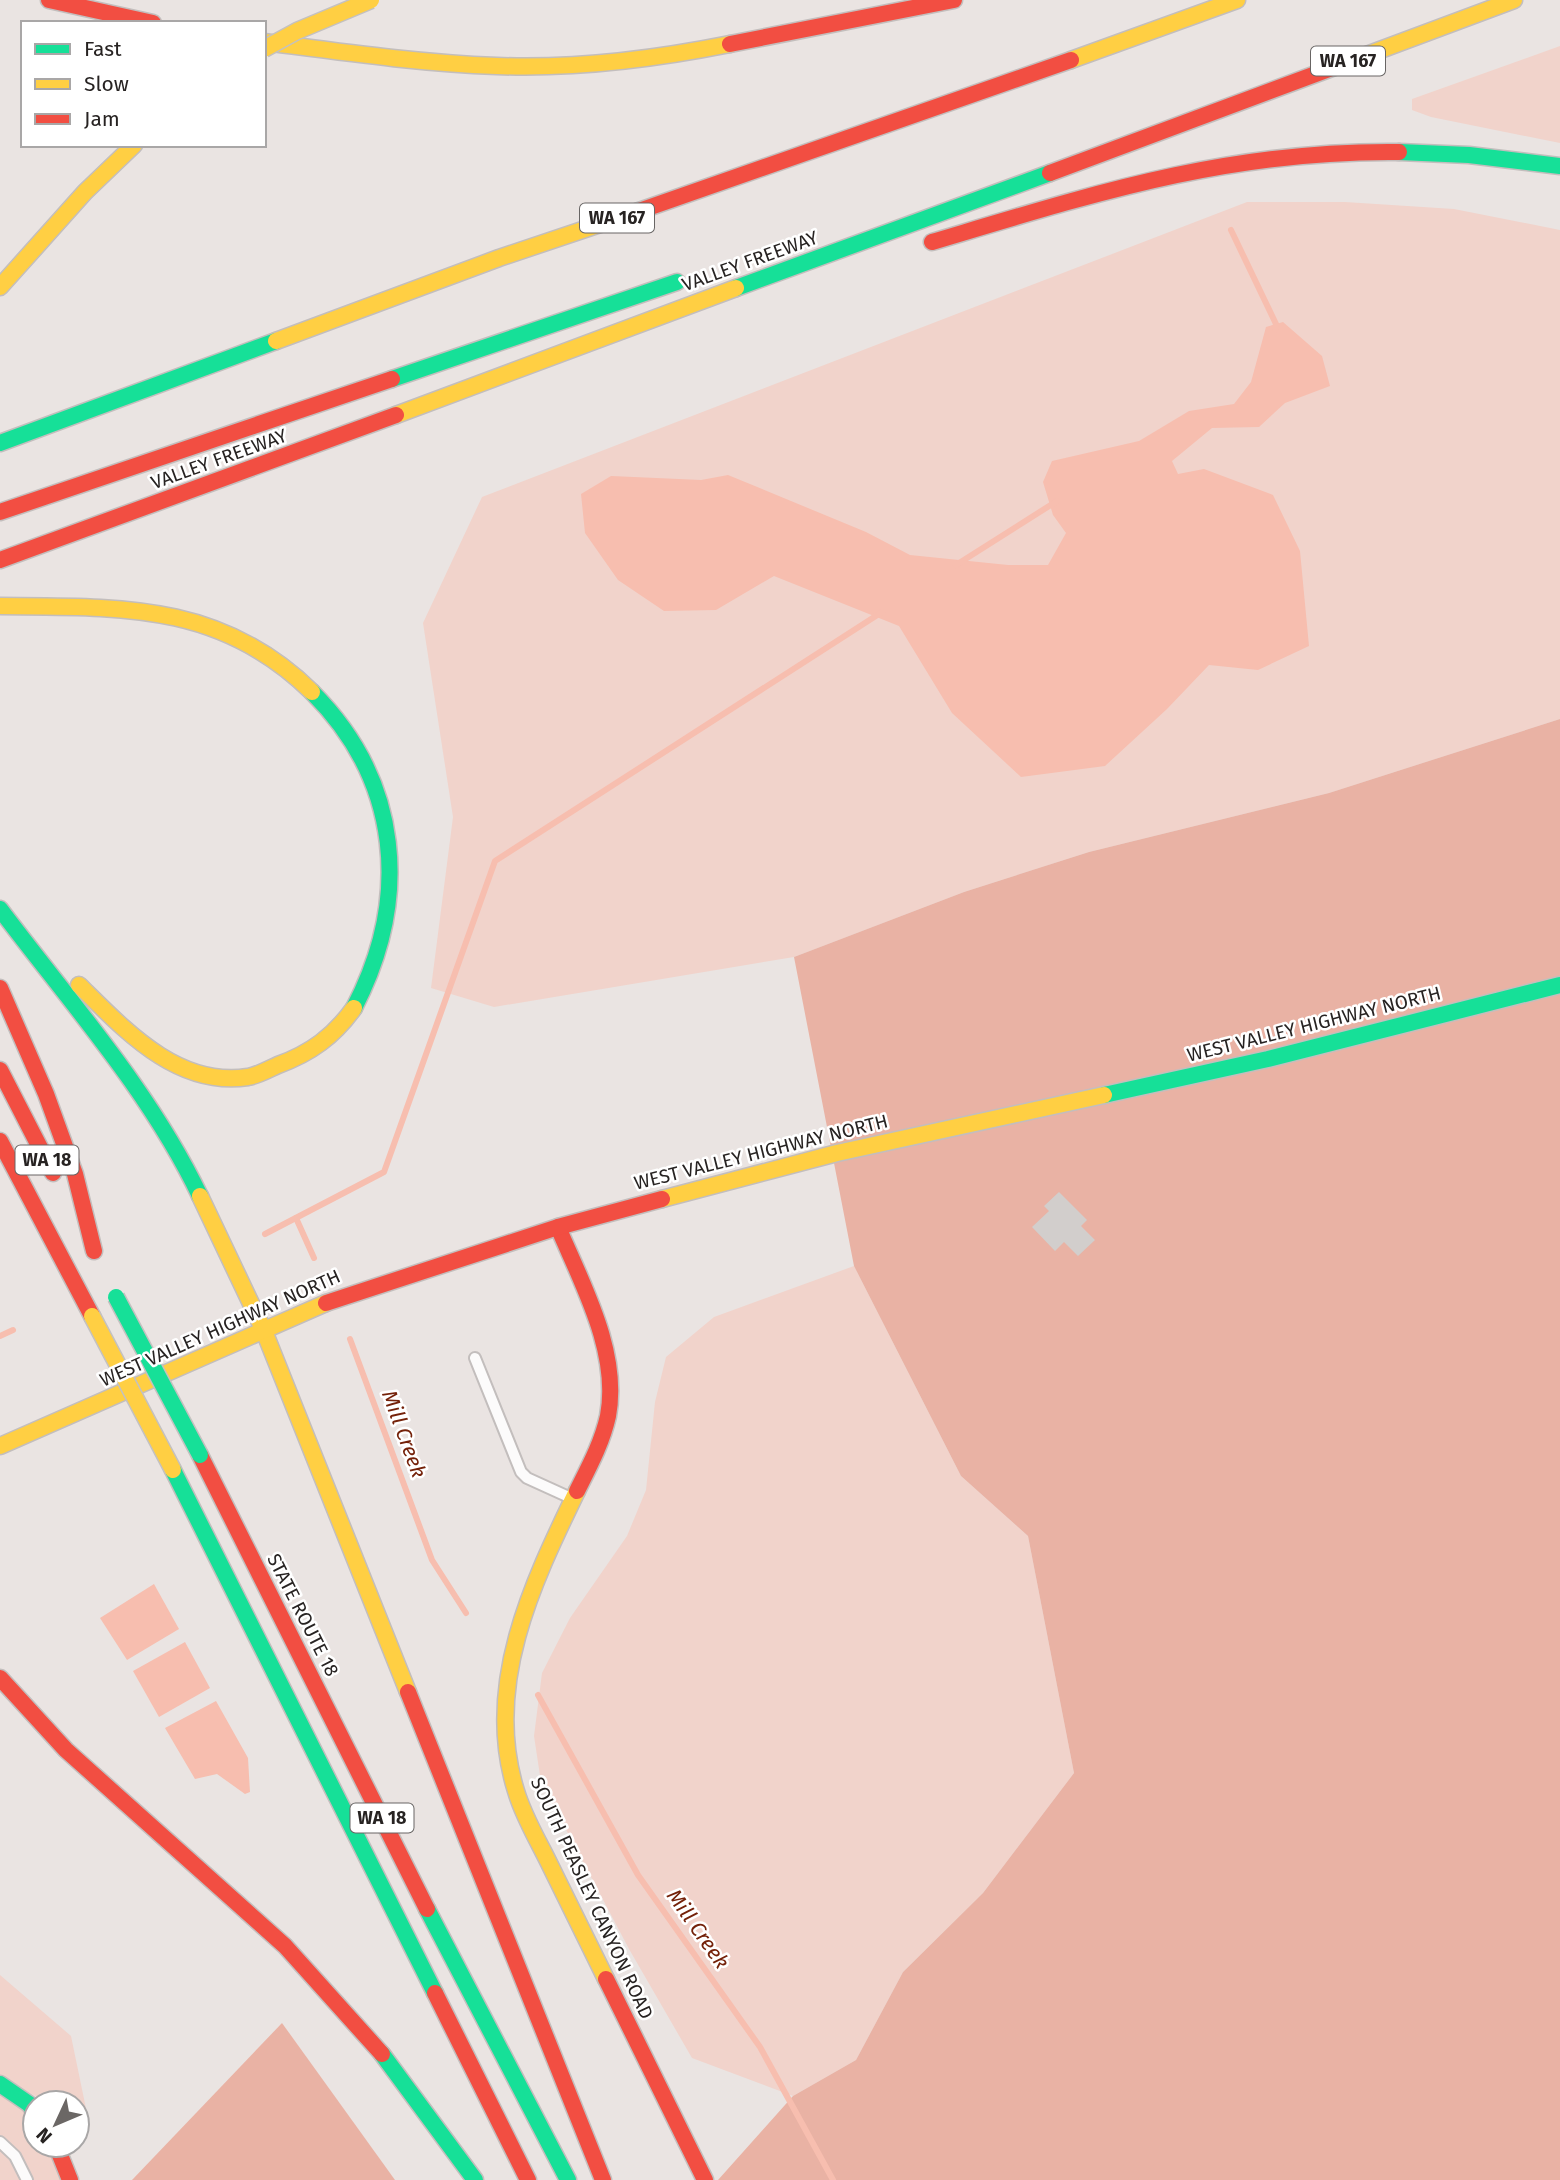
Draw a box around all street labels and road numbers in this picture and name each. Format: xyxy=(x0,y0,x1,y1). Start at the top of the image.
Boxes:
road number: WA 167 xyxy=(1311,46,1385,76)
road number: WA 167 xyxy=(580,204,654,232)
street label: VALLEY FREEWAY xyxy=(679,226,822,296)
street label: VALLEY FREEWAY xyxy=(148,424,291,494)
street label: WEST VALLEY HIGHWAY NORTH xyxy=(1185,981,1443,1067)
street label: WEST VALLEY HIGHWAY NORTH xyxy=(632,1109,890,1195)
road number: WA 18 xyxy=(16,1146,78,1175)
street label: WEST VALLEY HIGHWAY NORTH xyxy=(96,1264,344,1392)
street label: STATE ROUTE 18 xyxy=(262,1550,344,1680)
street label: SOUTH PEASLEY CANYON ROAD xyxy=(526,1773,658,2023)
road number: WA 18 xyxy=(350,1804,414,1832)

